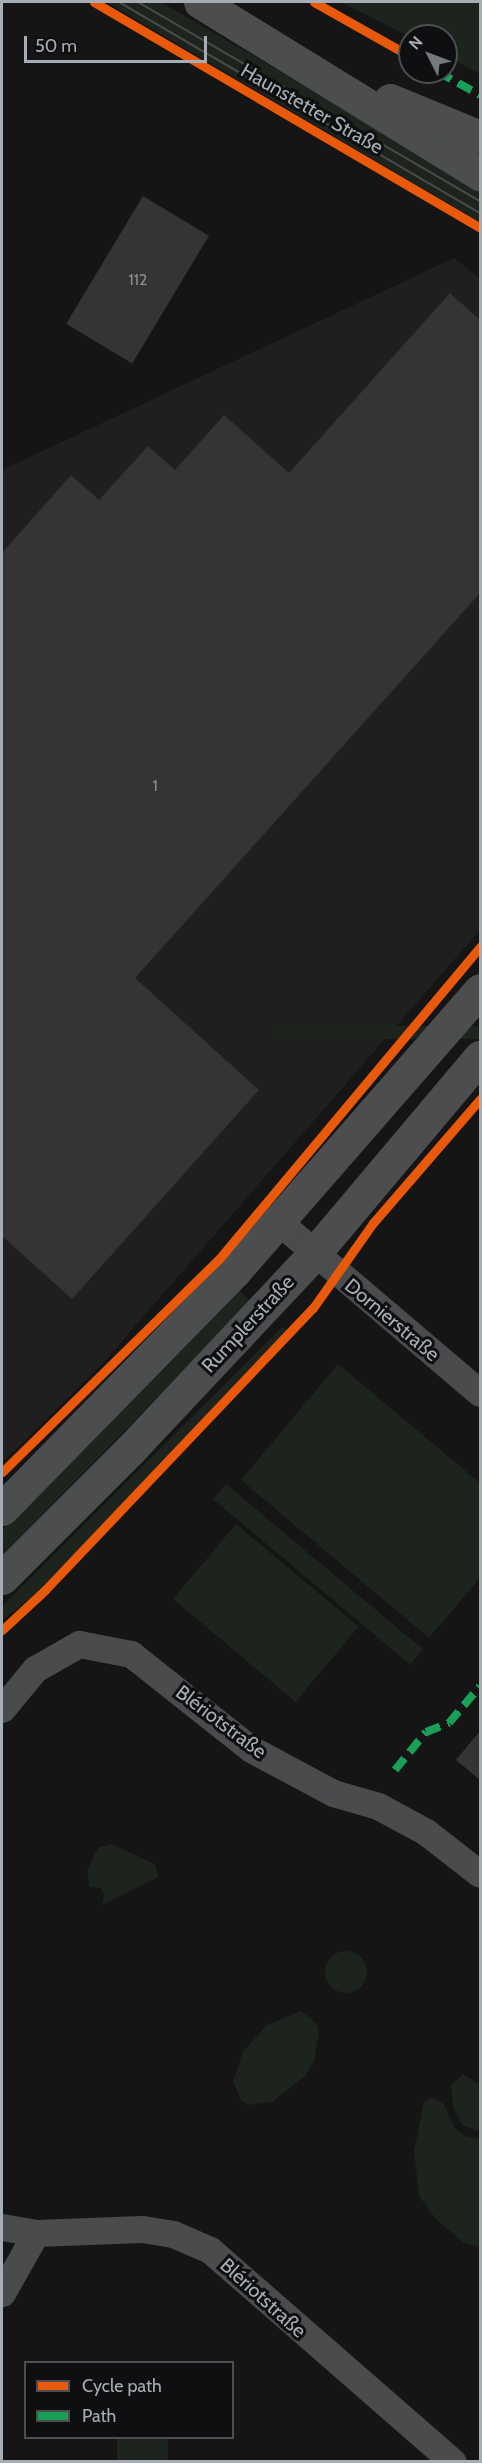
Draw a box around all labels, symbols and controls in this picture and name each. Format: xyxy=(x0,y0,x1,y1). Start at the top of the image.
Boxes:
scale bar xyxy=(27,24,210,62)
north arrow xyxy=(398,24,458,84)
text: N xyxy=(405,32,427,54)
text: 50 m xyxy=(35,35,77,57)
street label: Haunstetter Straße xyxy=(237,59,387,159)
house number: 112 xyxy=(129,270,147,290)
house number: 1 xyxy=(152,776,158,796)
street label: Rumplerstraße xyxy=(197,1270,299,1378)
street label: Dornierstraße xyxy=(340,1273,444,1367)
street label: Blériotstraße xyxy=(171,1680,271,1764)
street label: Blériotstraße xyxy=(215,2253,311,2343)
legend xyxy=(24,2361,234,2439)
text: Cycle path xyxy=(82,2375,162,2397)
text: Path xyxy=(82,2405,116,2427)

